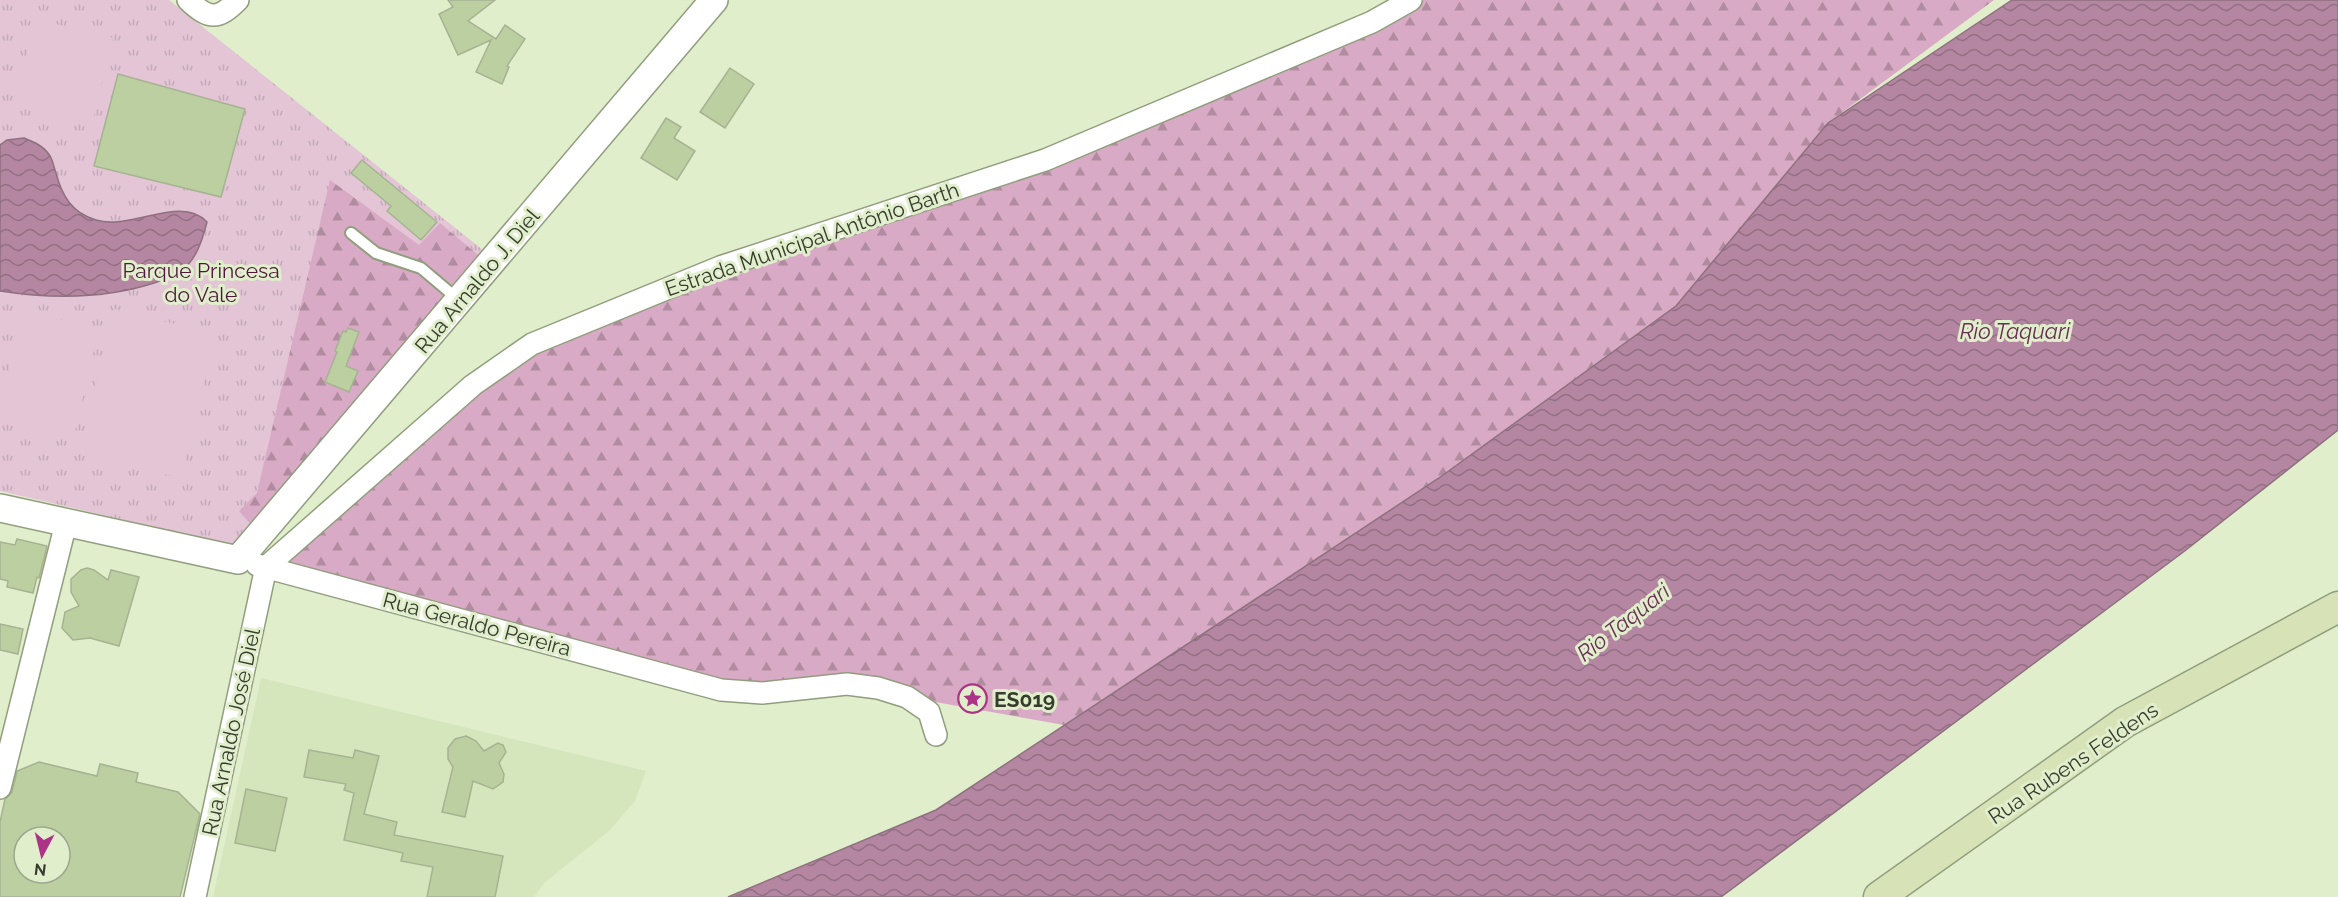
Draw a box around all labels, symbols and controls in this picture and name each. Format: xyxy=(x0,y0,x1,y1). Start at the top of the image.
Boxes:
street label: Estrada Municipal Antônio Barth xyxy=(662,177,962,301)
street label: Rua Arnaldo J. Diel xyxy=(409,204,545,358)
park label: Parque Princesa do Vale xyxy=(122,258,280,307)
water label: Rio Taquari xyxy=(1960,318,2072,344)
water label: Rio Taquari xyxy=(1571,577,1676,666)
street label: Rua Geraldo Pereira xyxy=(380,587,574,661)
street label: Rua Arnaldo José Diel xyxy=(197,626,265,838)
place icon: ES019 xyxy=(957,683,989,715)
place label: ES019 xyxy=(994,687,1055,712)
street label: Rua Rubens Feldens xyxy=(1983,697,2163,829)
north arrow xyxy=(12,825,72,885)
text: N xyxy=(33,859,47,880)

